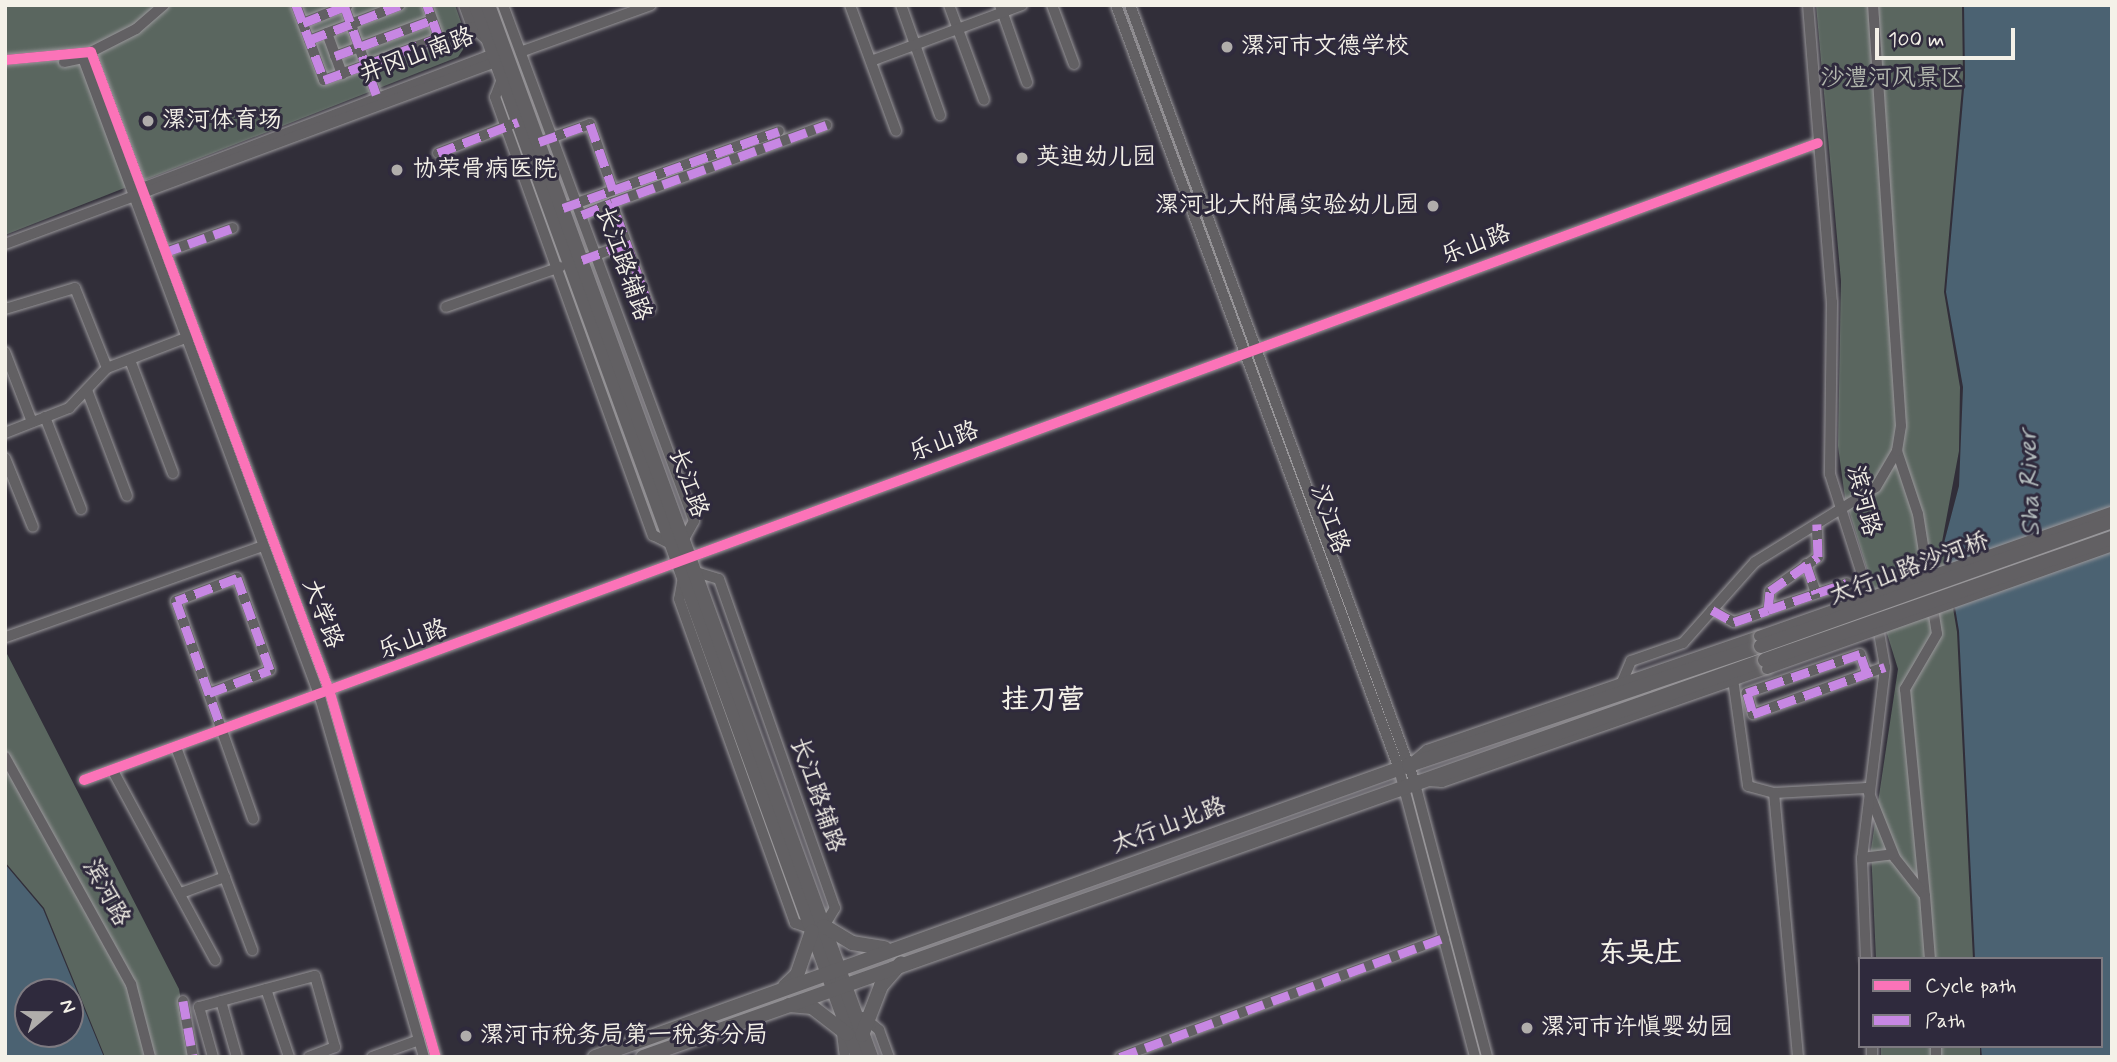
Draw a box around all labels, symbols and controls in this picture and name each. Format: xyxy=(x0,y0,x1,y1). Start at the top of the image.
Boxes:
scale bar xyxy=(1879,14,2019,58)
street label: 井冈山南路 xyxy=(356,22,478,90)
text: 100 m xyxy=(1888,26,1944,54)
place label: 漯河市文德学校 xyxy=(1241,33,1409,61)
marker: 漯河市文德学校 xyxy=(1219,39,1235,55)
park label: 沙澧河风景区 xyxy=(1820,65,1964,93)
place label: 漯河体育场 xyxy=(162,107,282,135)
marker: 漯河体育场 xyxy=(140,113,156,129)
place label: 英迪幼儿园 xyxy=(1036,144,1156,172)
marker: 英迪幼儿园 xyxy=(1014,150,1030,166)
place label: 协荣骨病医院 xyxy=(413,156,557,184)
marker: 协荣骨病医院 xyxy=(387,160,407,180)
place label: 漯河北大附属实验幼儿园 xyxy=(1155,192,1419,220)
marker: 漯河北大附属实验幼儿园 xyxy=(1425,198,1441,214)
street label: 长江路辅路 xyxy=(589,203,657,325)
street label: 乐山路 xyxy=(1437,219,1515,271)
street label: 乐山路 xyxy=(905,416,983,468)
water label: Sha River xyxy=(2014,430,2048,536)
street label: 长江路 xyxy=(662,444,714,522)
street label: 滨河路 xyxy=(1840,463,1886,539)
street label: 汉江路 xyxy=(1303,480,1355,558)
street label: 太行山路沙河桥 xyxy=(1825,527,1993,611)
street label: 大学路 xyxy=(296,575,348,653)
street label: 乐山路 xyxy=(374,614,452,666)
district label: 挂刀营 xyxy=(1001,684,1085,718)
street label: 长江路辅路 xyxy=(784,734,850,856)
street label: 太行山北路 xyxy=(1108,792,1230,860)
street label: 滨河路 xyxy=(76,854,136,932)
district label: 东吴庄 xyxy=(1598,937,1682,971)
legend xyxy=(1858,957,2103,1048)
text: Cycle path xyxy=(1925,972,2016,1000)
north arrow xyxy=(14,978,84,1048)
text: N xyxy=(53,996,81,1017)
text: Path xyxy=(1925,1007,1965,1035)
place label: 漯河市许慎婴幼园 xyxy=(1541,1014,1733,1042)
marker: 漯河市许慎婴幼园 xyxy=(1519,1020,1535,1036)
place label: 漯河市税务局第一税务分局 xyxy=(480,1022,768,1050)
marker: 漯河市税务局第一税务分局 xyxy=(458,1028,474,1044)

